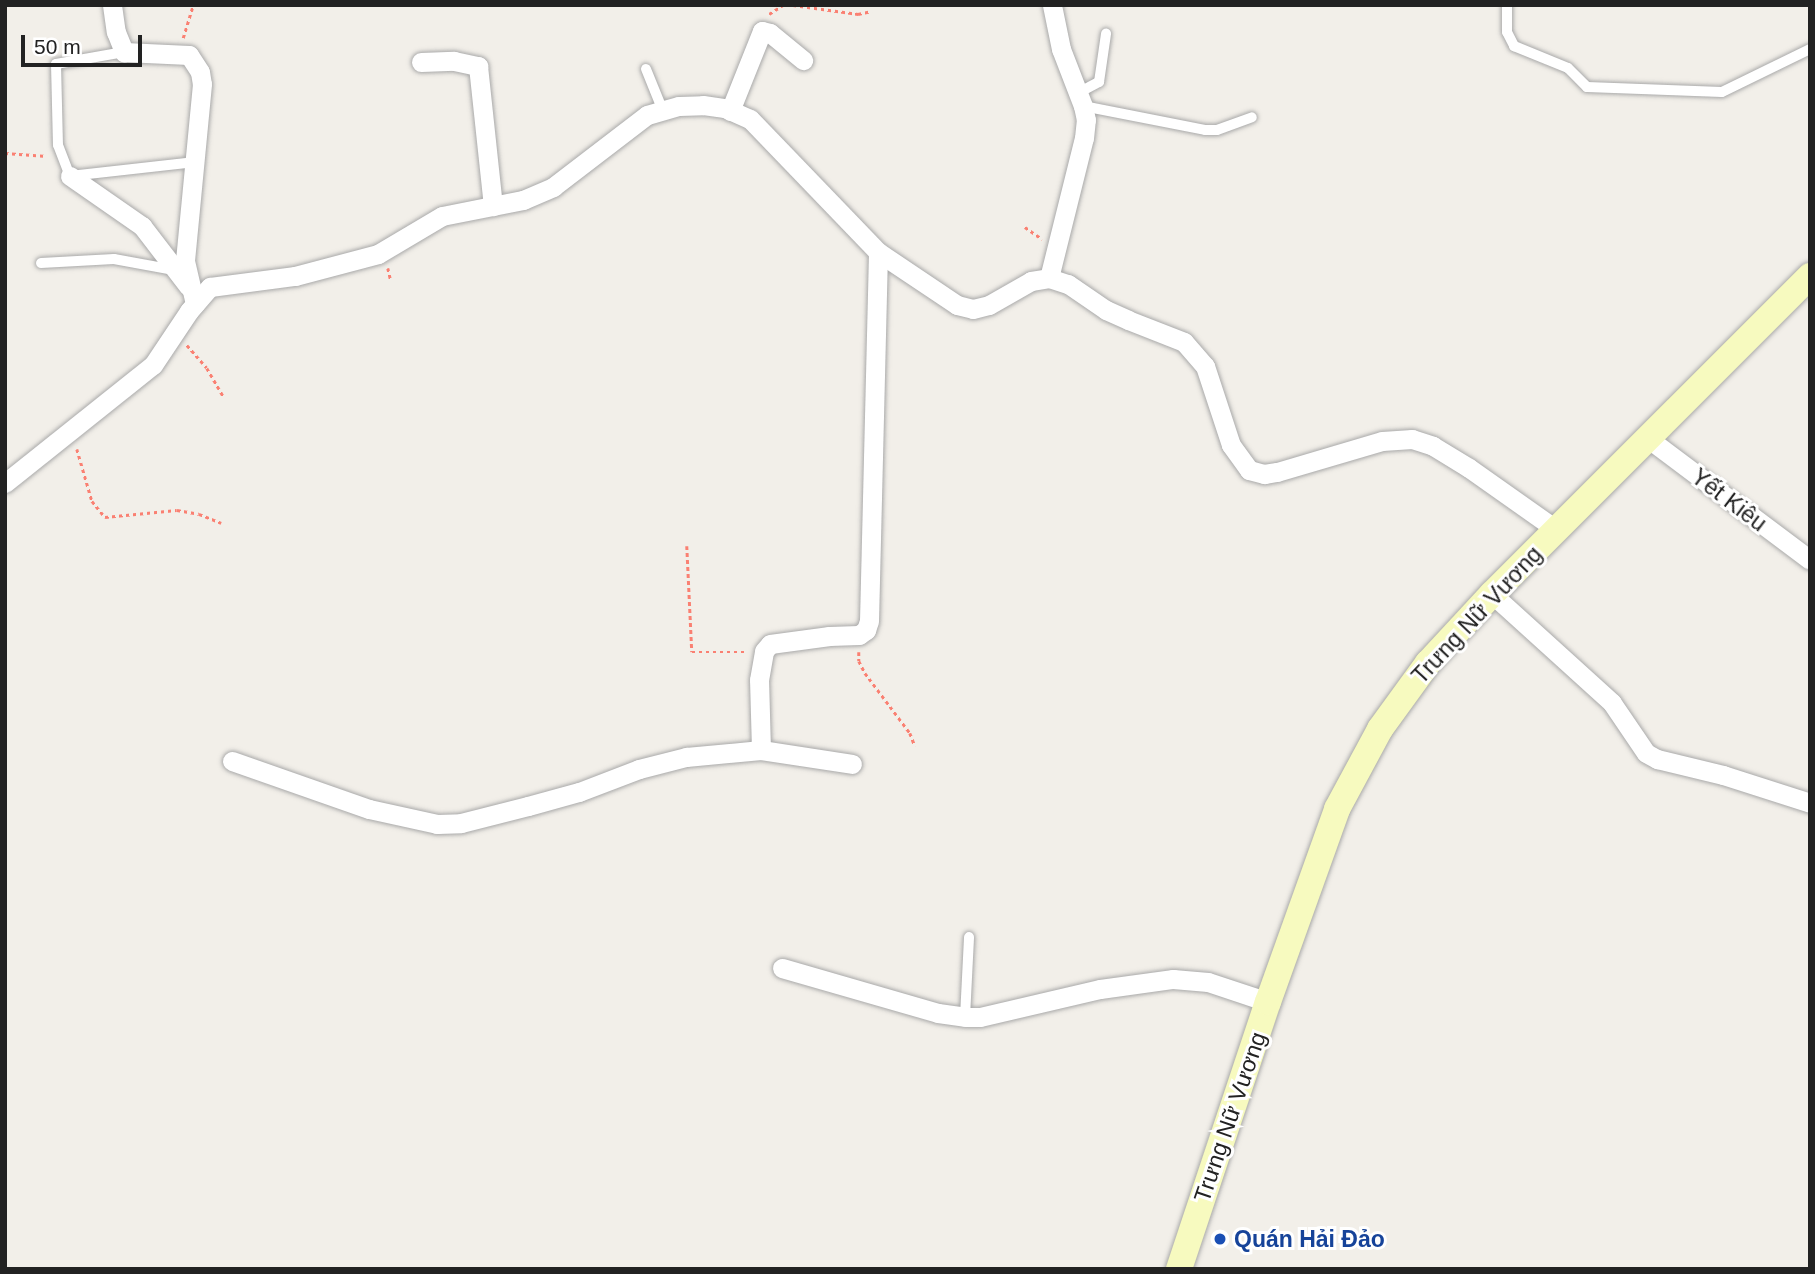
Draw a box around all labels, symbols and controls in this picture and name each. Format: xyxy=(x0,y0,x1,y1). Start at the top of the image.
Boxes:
scale bar xyxy=(24,21,145,65)
text: 50 m xyxy=(34,35,81,58)
street label: Yết Kiêu xyxy=(1686,463,1772,537)
street label: Trưng Nữ Vương xyxy=(1406,540,1548,690)
street label: Trưng Nữ Vương xyxy=(1188,1028,1272,1206)
place label: Quán Hải Đảo xyxy=(1234,1225,1385,1253)
marker: Quán Hải Đảo xyxy=(1212,1231,1228,1247)

